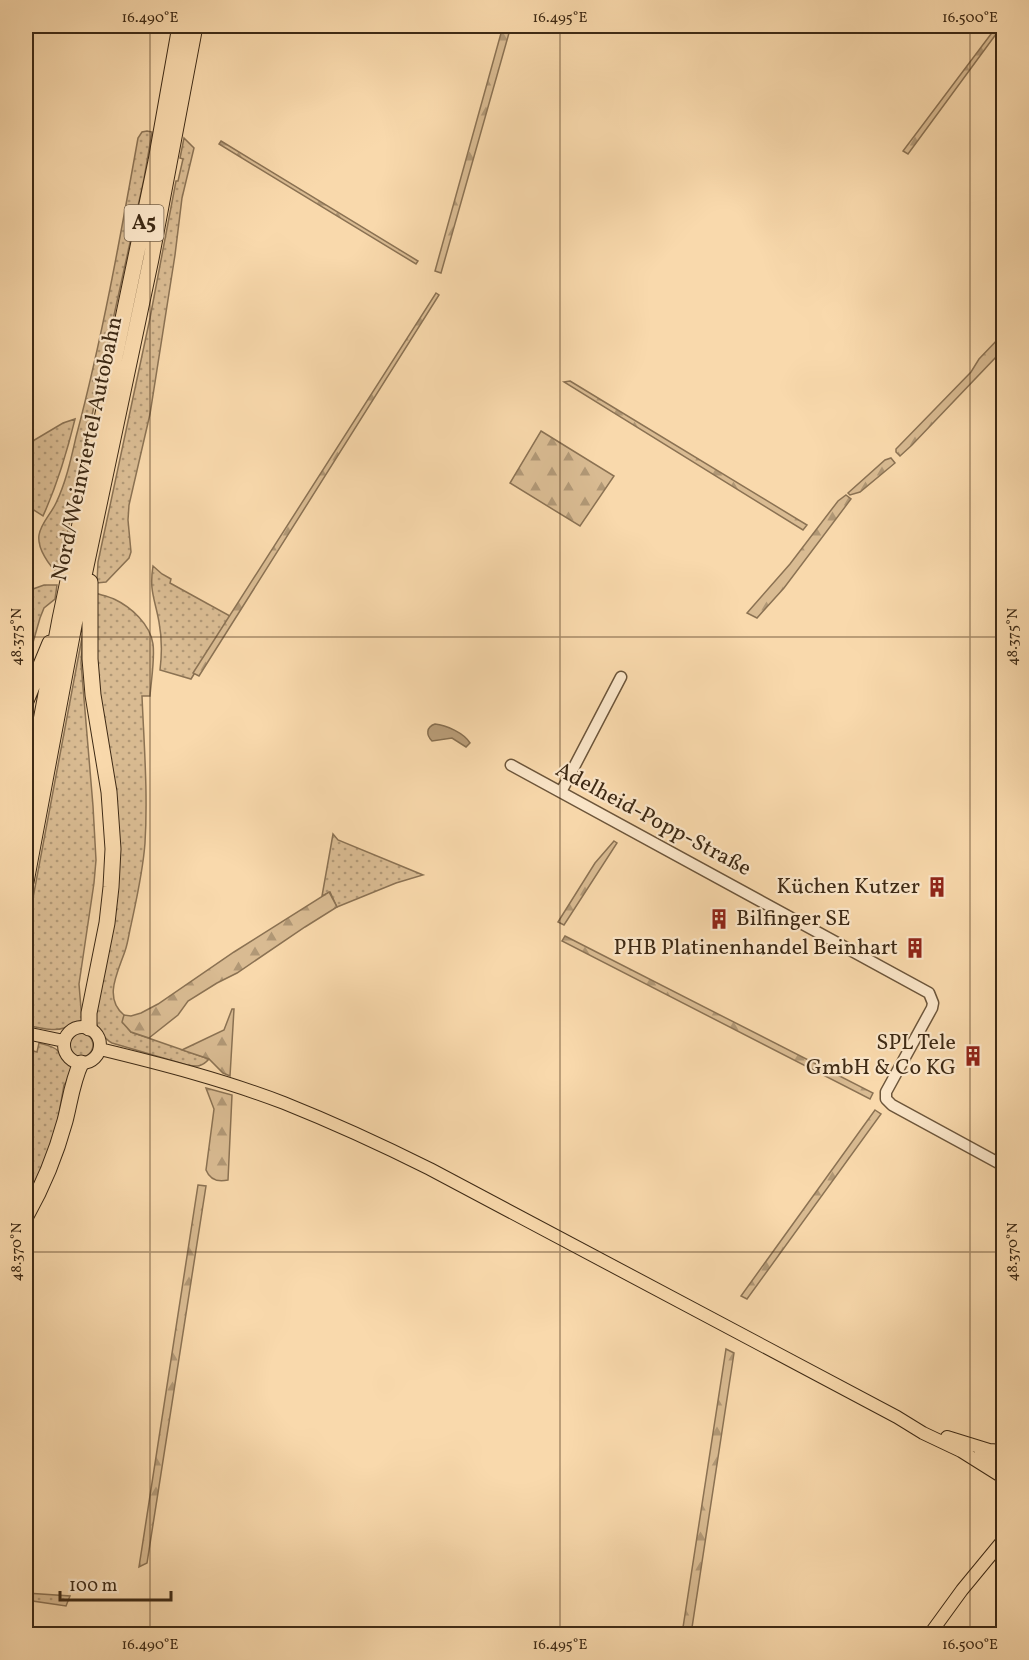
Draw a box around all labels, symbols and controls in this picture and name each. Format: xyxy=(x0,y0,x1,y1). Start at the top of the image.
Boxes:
text: 16.490°E xyxy=(122,8,178,29)
text: 16.495°E xyxy=(533,8,587,29)
text: 16.500°E xyxy=(942,8,998,29)
road number: A5 xyxy=(124,205,164,241)
street label: Nord/Weinviertel Autobahn xyxy=(45,314,131,584)
text: 48.375°N xyxy=(7,608,28,666)
text: 48.375°N xyxy=(1003,608,1024,666)
street label: Adelheid-Popp-Straße xyxy=(550,755,756,885)
place label: Küchen Kutzer xyxy=(777,872,920,903)
building icon: Küchen Kutzer xyxy=(925,875,949,899)
place label: Bilfinger SE xyxy=(736,904,851,935)
building icon: Bilfinger SE xyxy=(707,907,731,931)
place label: PHB Platinenhandel Beinhart xyxy=(614,933,898,964)
building icon: PHB Platinenhandel Beinhart xyxy=(903,936,927,960)
place label: SPL Tele GmbH & Co KG xyxy=(806,1028,956,1084)
building icon: SPL Tele GmbH & Co KG xyxy=(961,1044,985,1068)
text: 48.370°N xyxy=(7,1222,28,1282)
text: 48.370°N xyxy=(1003,1222,1024,1282)
scale bar xyxy=(60,1564,171,1602)
text: 100 m xyxy=(69,1574,118,1599)
text: 16.490°E xyxy=(122,1635,178,1656)
text: 16.495°E xyxy=(533,1635,587,1656)
text: 16.500°E xyxy=(942,1635,998,1656)

